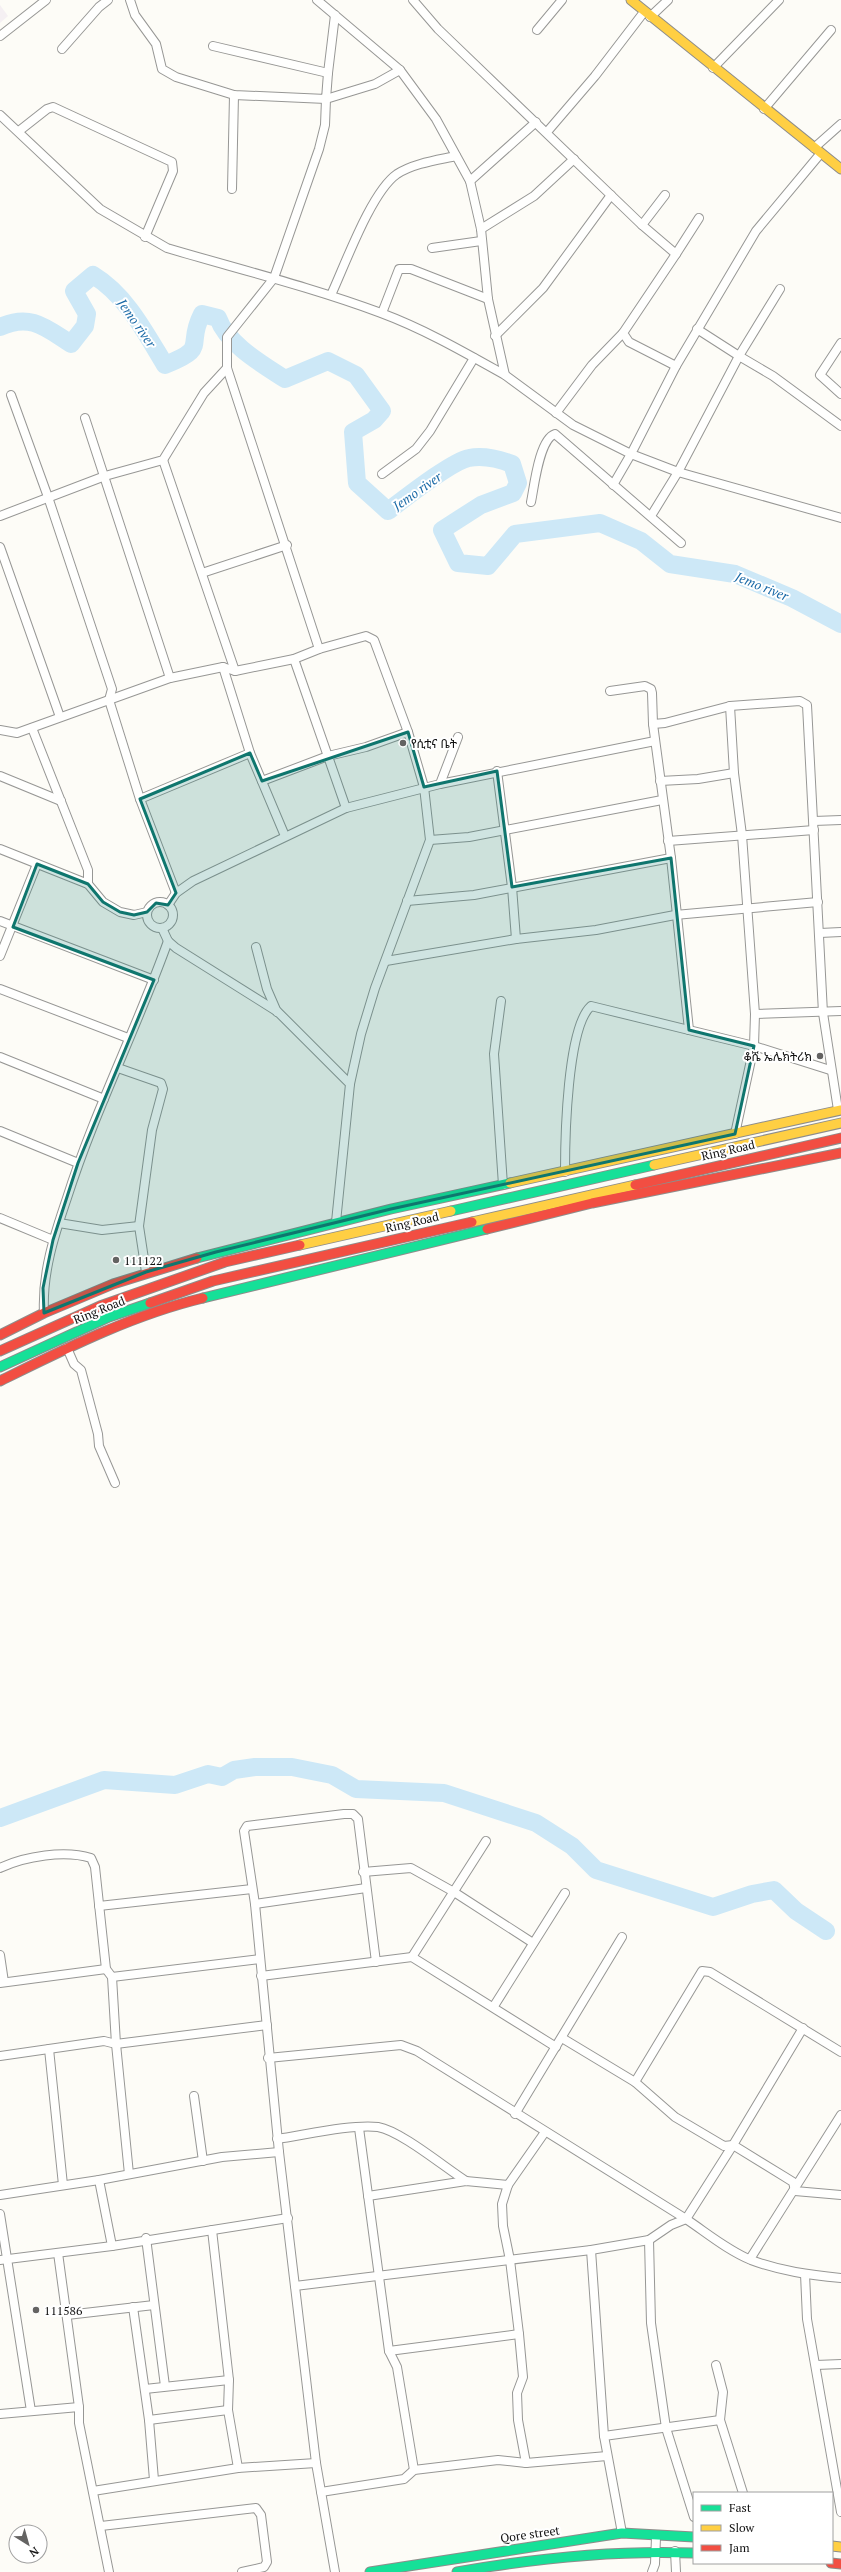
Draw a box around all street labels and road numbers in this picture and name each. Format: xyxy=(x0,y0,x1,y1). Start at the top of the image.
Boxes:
street label: Ring Road xyxy=(700,1136,757,1163)
street label: Ring Road xyxy=(384,1208,441,1235)
street label: Ring Road xyxy=(71,1293,127,1327)
street label: Qore street xyxy=(499,2522,561,2546)

